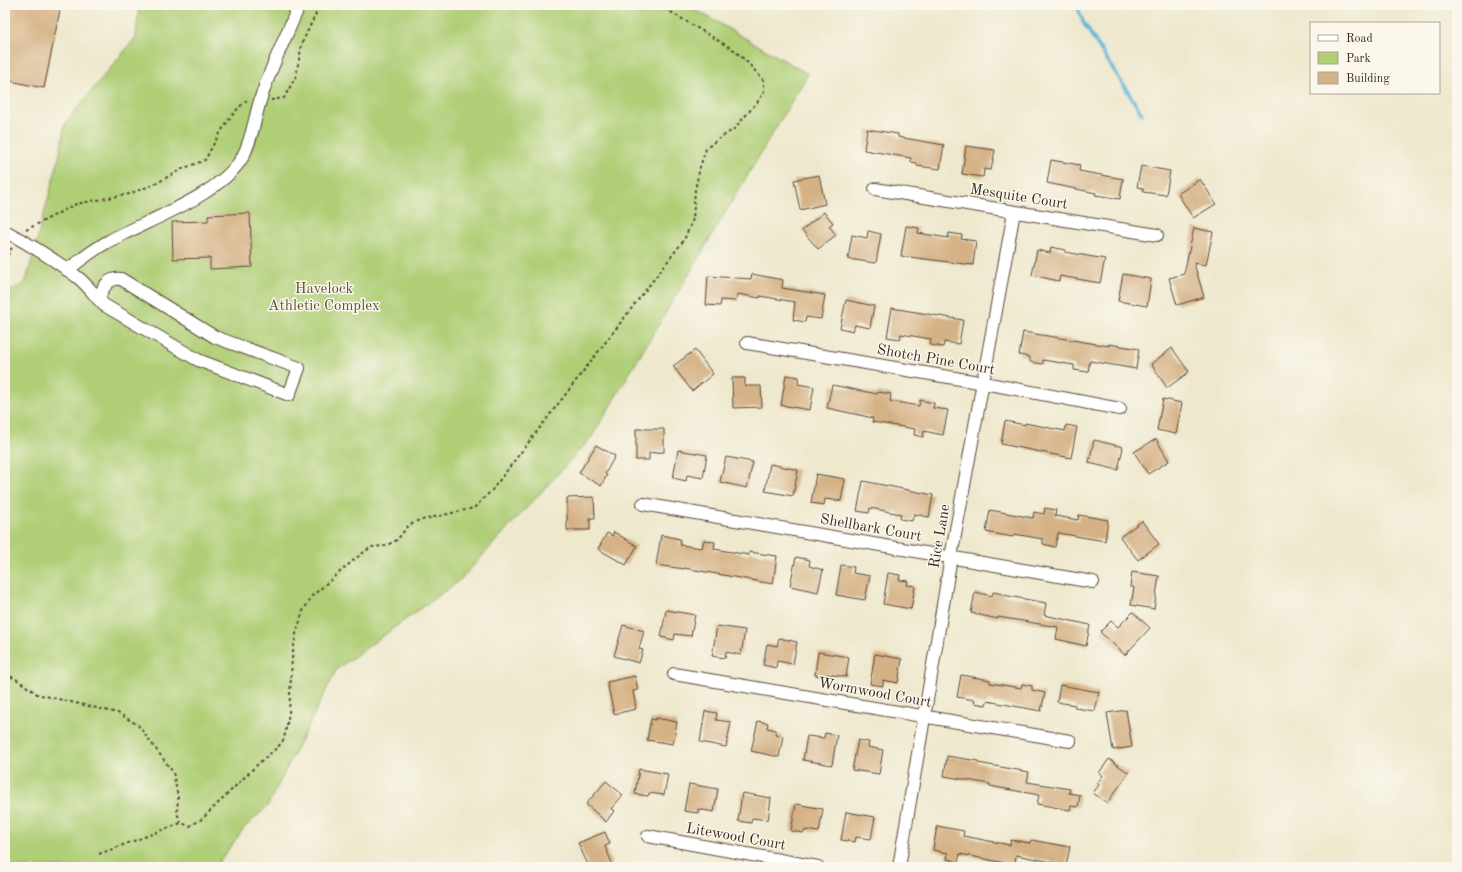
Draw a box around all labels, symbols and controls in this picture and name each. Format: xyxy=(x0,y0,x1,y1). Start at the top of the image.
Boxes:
legend xyxy=(1310,22,1440,94)
text: Road xyxy=(1346,33,1373,45)
text: Park xyxy=(1346,53,1371,65)
text: Building xyxy=(1346,73,1390,85)
street label: Mesquite Court xyxy=(969,182,1069,213)
park label: Havelock Athletic Complex xyxy=(268,282,380,314)
street label: Shotch Pine Court xyxy=(876,343,996,378)
street label: Rice Lane xyxy=(927,503,954,570)
street label: Shellbark Court xyxy=(819,512,923,545)
street label: Wormwood Court xyxy=(817,676,933,711)
street label: Litewood Court xyxy=(685,821,787,854)

